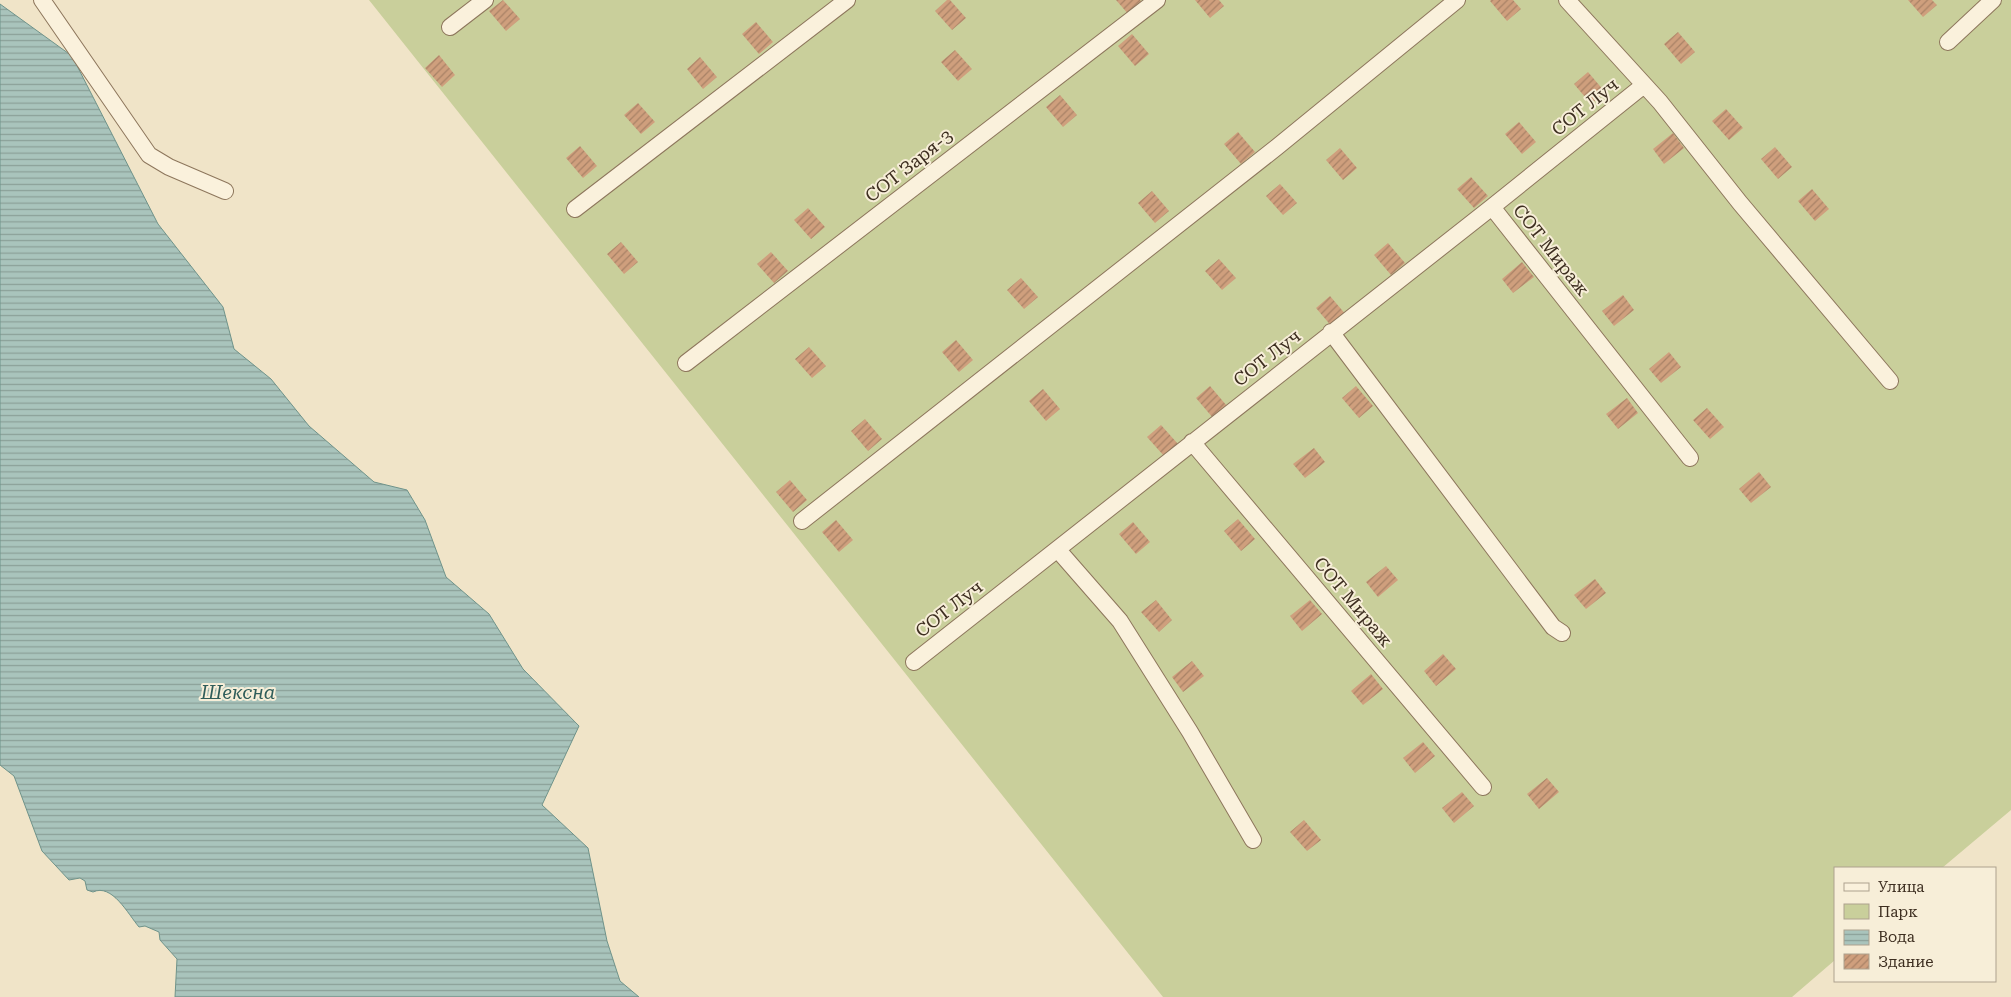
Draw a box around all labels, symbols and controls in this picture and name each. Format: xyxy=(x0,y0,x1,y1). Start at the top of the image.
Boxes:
street label: СОТ Луч xyxy=(1547,73,1622,140)
street label: СОТ Заря-3 xyxy=(861,125,957,206)
street label: СОТ Мираж xyxy=(1509,200,1594,300)
street label: СОТ Луч xyxy=(1229,325,1304,390)
street label: СОТ Мираж xyxy=(1310,553,1397,651)
street label: СОТ Луч xyxy=(911,576,986,641)
water label: Шексна xyxy=(200,681,275,704)
legend xyxy=(1834,867,1996,982)
text: Улица xyxy=(1878,878,1924,896)
text: Парк xyxy=(1878,903,1918,921)
text: Вода xyxy=(1878,928,1915,946)
text: Здание xyxy=(1878,953,1934,971)

